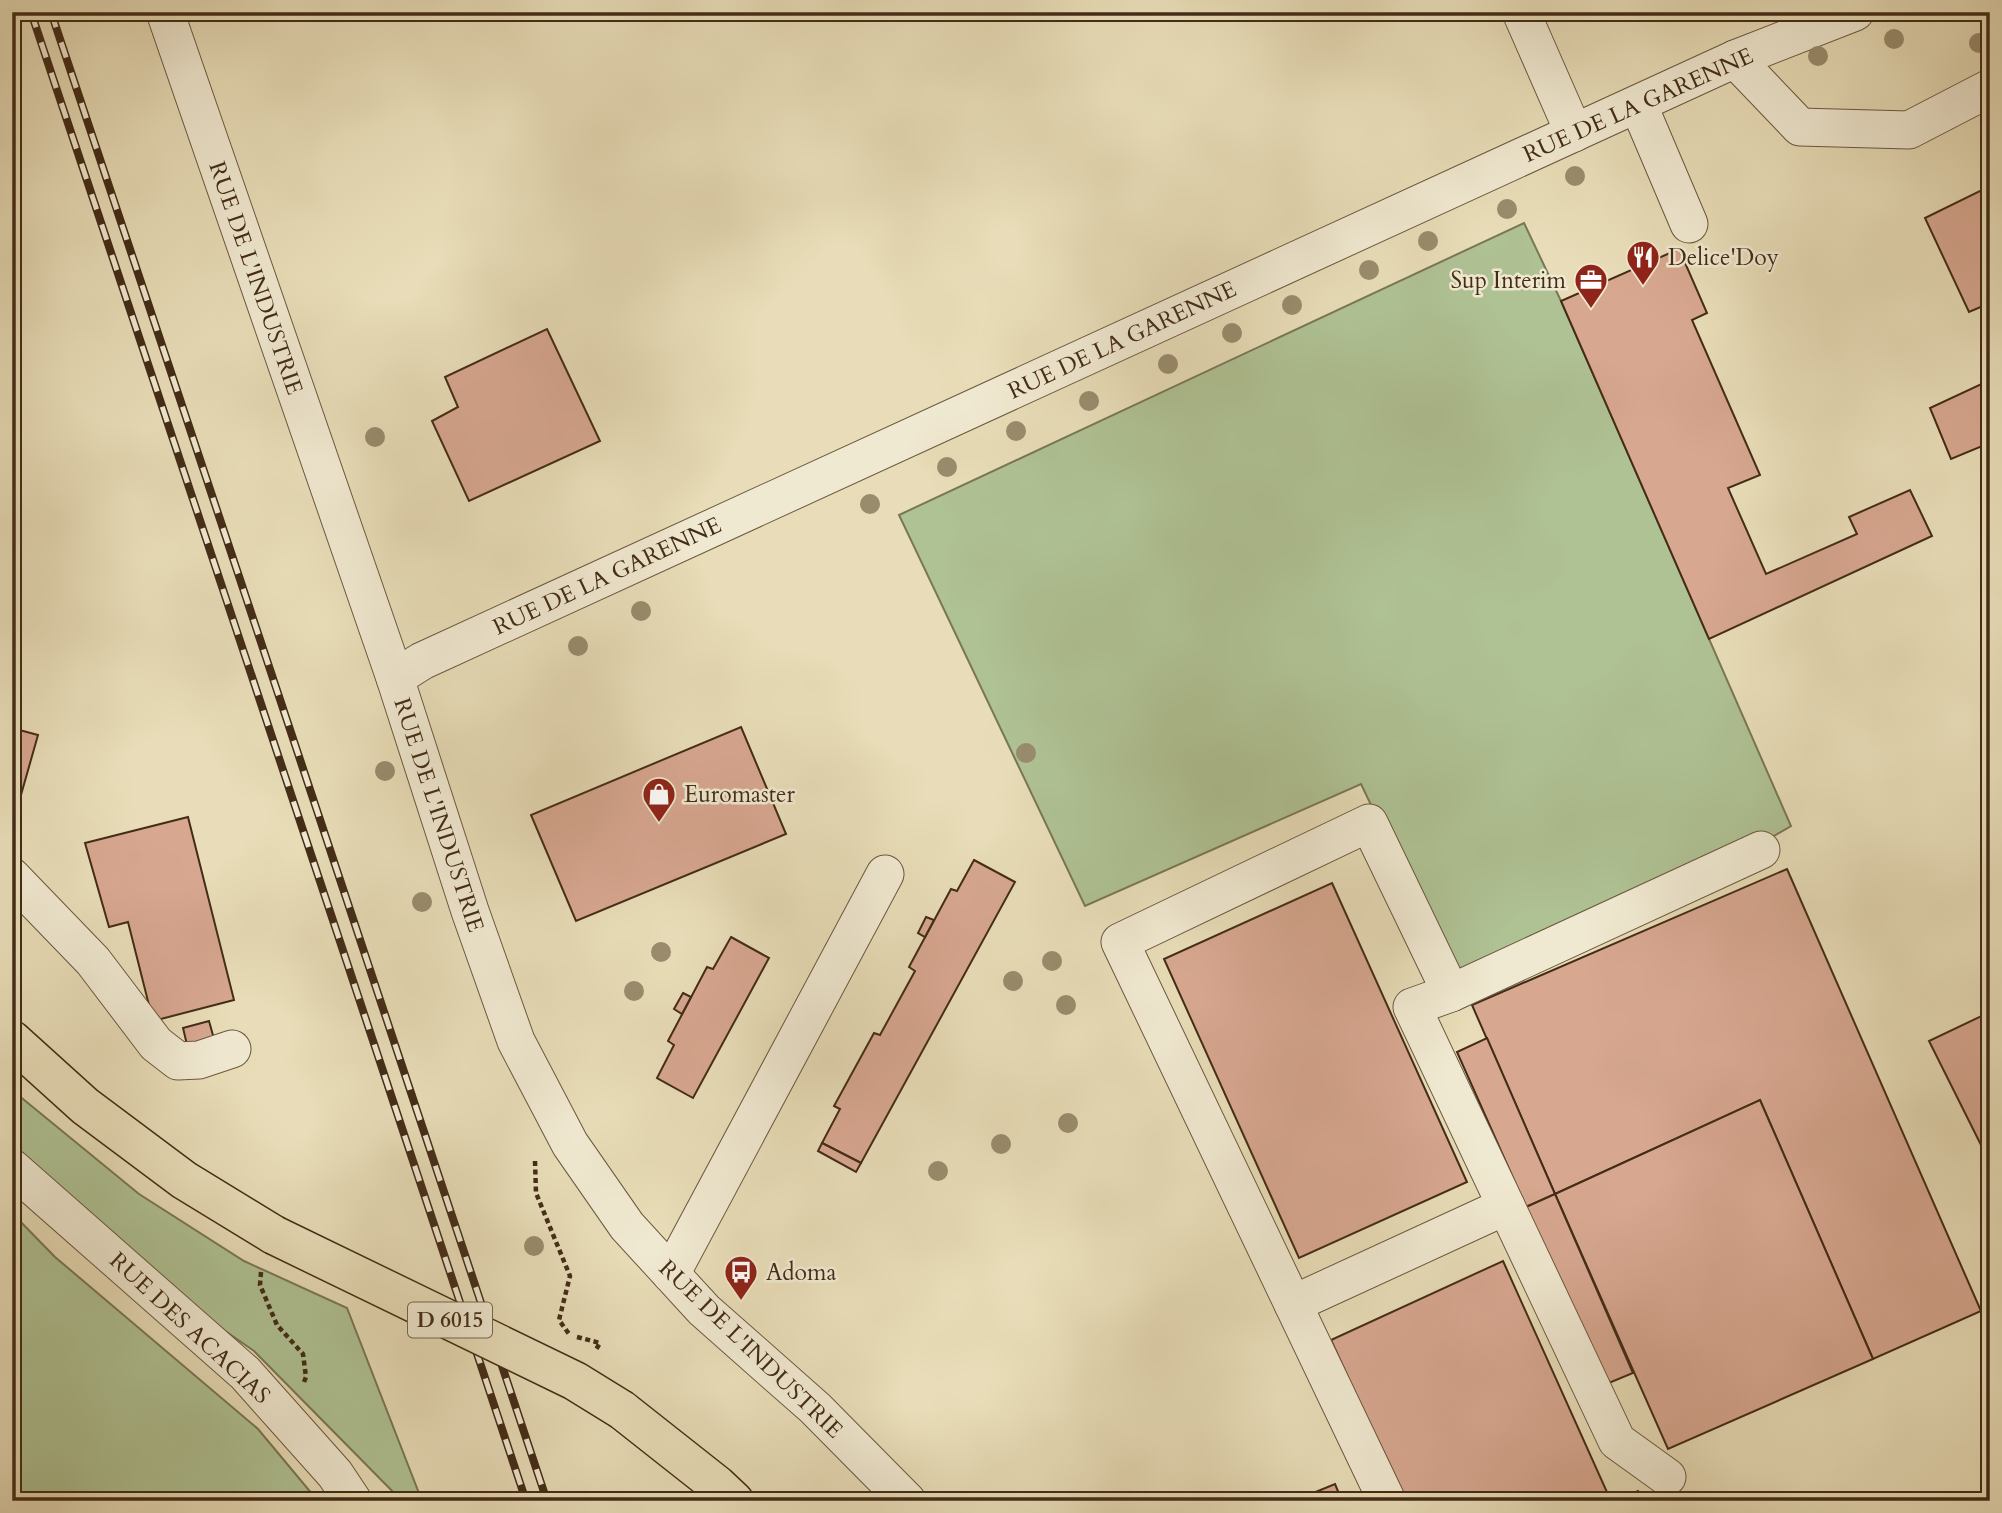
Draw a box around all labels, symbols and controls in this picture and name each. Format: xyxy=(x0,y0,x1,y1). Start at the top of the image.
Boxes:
street label: RUE DE LA GARENNE xyxy=(1518,40,1758,170)
street label: RUE DE L'INDUSTRIE xyxy=(202,157,310,399)
restaurant icon: Delice'Doy xyxy=(1624,238,1662,287)
place label: Delice'Doy xyxy=(1668,242,1779,273)
office icon: Sup Interim xyxy=(1572,261,1610,310)
place label: Sup Interim xyxy=(1450,265,1567,296)
street label: RUE DE LA GARENNE xyxy=(1003,273,1241,407)
street label: RUE DE LA GARENNE xyxy=(488,509,726,643)
street label: RUE DE L'INDUSTRIE xyxy=(386,694,492,936)
shop icon: Euromaster xyxy=(640,775,678,824)
place label: Euromaster xyxy=(684,779,795,810)
street label: RUE DES ACACIAS xyxy=(103,1245,277,1411)
street label: RUE DE L'INDUSTRIE xyxy=(652,1253,850,1445)
bus stop icon: Adoma xyxy=(722,1253,760,1302)
place label: Adoma xyxy=(766,1257,836,1288)
road number: D 6015 xyxy=(408,1302,492,1338)

